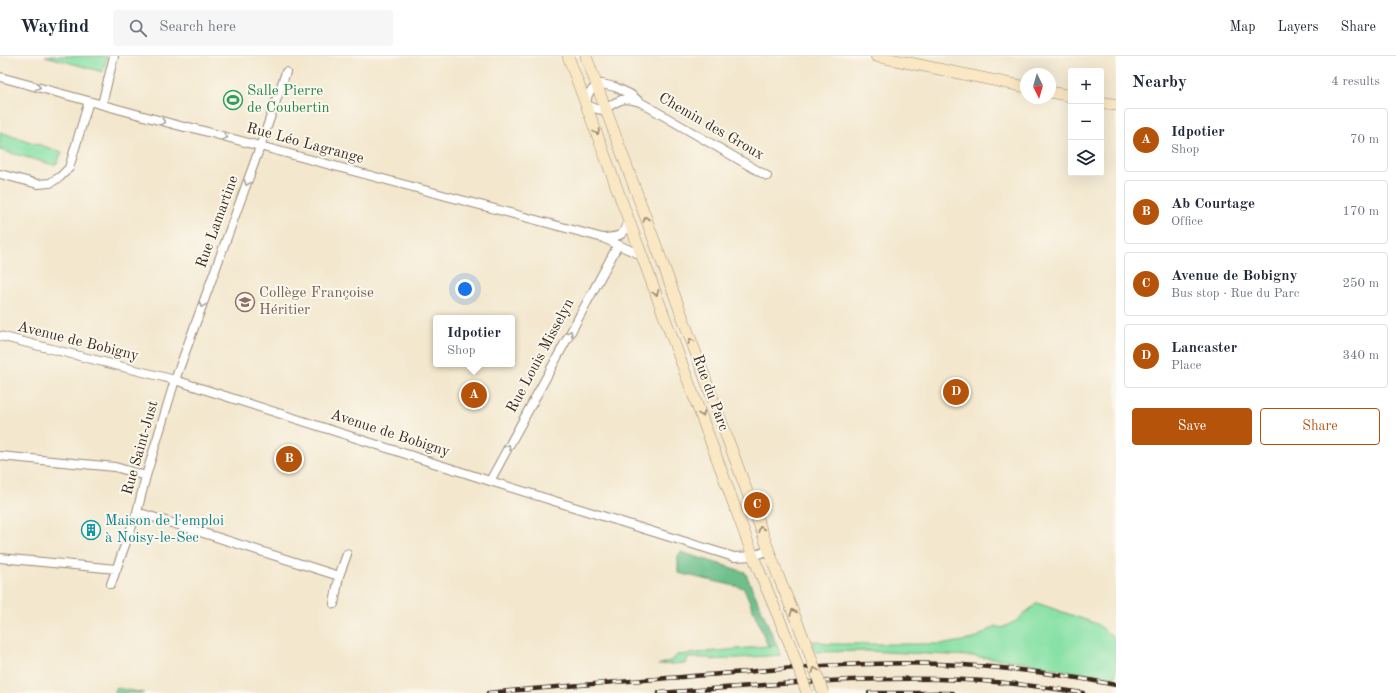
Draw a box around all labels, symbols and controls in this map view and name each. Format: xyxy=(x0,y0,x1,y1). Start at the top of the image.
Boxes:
search box xyxy=(113,10,393,46)
icon: search xyxy=(127,17,149,39)
text: Wayfind xyxy=(20,18,89,37)
text: Search here xyxy=(159,20,236,35)
text: Map xyxy=(1230,20,1256,34)
text: Layers xyxy=(1278,20,1319,34)
text: Share xyxy=(1341,20,1376,34)
north arrow xyxy=(1020,68,1056,104)
map controls xyxy=(1068,68,1104,176)
button: + xyxy=(1068,68,1104,104)
text: Nearby xyxy=(1132,74,1187,91)
text: 4 results xyxy=(1331,75,1380,88)
one-way arrow xyxy=(34,82,41,91)
place label: Salle Pierre de Coubertin xyxy=(247,84,330,116)
sports icon: Salle Pierre de Coubertin xyxy=(222,89,244,111)
street label: Chemin des Groux xyxy=(656,91,766,163)
button: − xyxy=(1068,104,1104,140)
one-way arrow xyxy=(160,117,166,125)
street label: Rue Léo Lagrange xyxy=(245,121,365,167)
text: Idpotier xyxy=(1171,125,1225,140)
one-way arrow xyxy=(592,128,600,135)
one-way arrow xyxy=(221,132,228,141)
text: A xyxy=(1141,133,1151,146)
text: 70 m xyxy=(1350,133,1379,146)
button: layers xyxy=(1068,140,1104,176)
text: Shop xyxy=(1171,143,1199,156)
street label: Rue Lamartine xyxy=(194,174,242,270)
one-way arrow xyxy=(243,180,251,187)
text: Ab Courtage xyxy=(1171,197,1255,212)
text: B xyxy=(1141,205,1151,218)
text: 170 m xyxy=(1342,205,1379,218)
text: Office xyxy=(1171,215,1203,228)
one-way arrow xyxy=(642,216,651,223)
text: Avenue de Bobigny xyxy=(1171,269,1298,284)
text: C xyxy=(1142,277,1150,290)
text: 250 m xyxy=(1342,277,1379,290)
your location xyxy=(455,279,475,299)
place label: Collège Françoise Héritier xyxy=(259,286,374,318)
text: Bus stop · Rue du Parc xyxy=(1171,287,1299,300)
one-way arrow xyxy=(652,289,660,296)
school or university icon: Collège Françoise Héritier xyxy=(234,291,256,313)
street label: Rue Louis Misselyn xyxy=(505,297,577,415)
one-way arrow xyxy=(199,302,207,309)
popup xyxy=(433,315,515,367)
street label: Avenue de Bobigny xyxy=(16,320,140,364)
text: Idpotier xyxy=(447,326,501,341)
one-way arrow xyxy=(565,329,573,337)
one-way arrow xyxy=(688,338,696,345)
text: Lancaster xyxy=(1171,341,1237,356)
text: Shop xyxy=(447,344,475,357)
text: D xyxy=(1141,349,1151,362)
text: 340 m xyxy=(1342,349,1379,362)
street label: Rue du Parc xyxy=(689,353,731,433)
text: Place xyxy=(1171,359,1201,372)
pin: D xyxy=(943,377,969,407)
pin: A xyxy=(461,380,487,410)
street label: Rue Saint-Just xyxy=(120,399,162,497)
street label: Avenue de Bobigny xyxy=(329,408,452,460)
button: Save xyxy=(1132,408,1252,445)
button: Share xyxy=(1260,408,1380,445)
one-way arrow xyxy=(697,411,705,418)
pin: B xyxy=(276,444,302,474)
one-way arrow xyxy=(503,444,511,451)
pin: C xyxy=(744,490,770,520)
place label: Maison de l'emploi à Noisy-le-Sec xyxy=(105,514,224,546)
building icon: Maison de l'emploi à Noisy-le-Sec xyxy=(80,519,102,541)
one-way arrow xyxy=(757,525,765,532)
one-way arrow xyxy=(789,609,797,616)
one-way arrow xyxy=(811,666,820,673)

